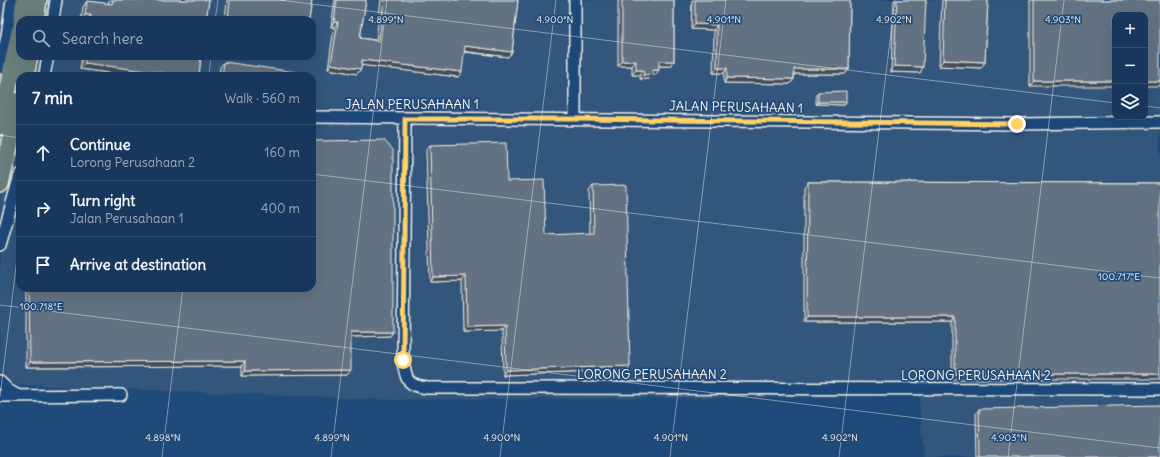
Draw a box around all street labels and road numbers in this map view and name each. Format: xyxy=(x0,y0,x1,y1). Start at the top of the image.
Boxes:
street label: JALAN PERUSAHAAN 1 xyxy=(345,96,479,113)
street label: JALAN PERUSAHAAN 1 xyxy=(669,97,803,117)
street label: LORONG PERUSAHAAN 2 xyxy=(577,366,727,383)
street label: LORONG PERUSAHAAN 2 xyxy=(901,367,1051,384)

